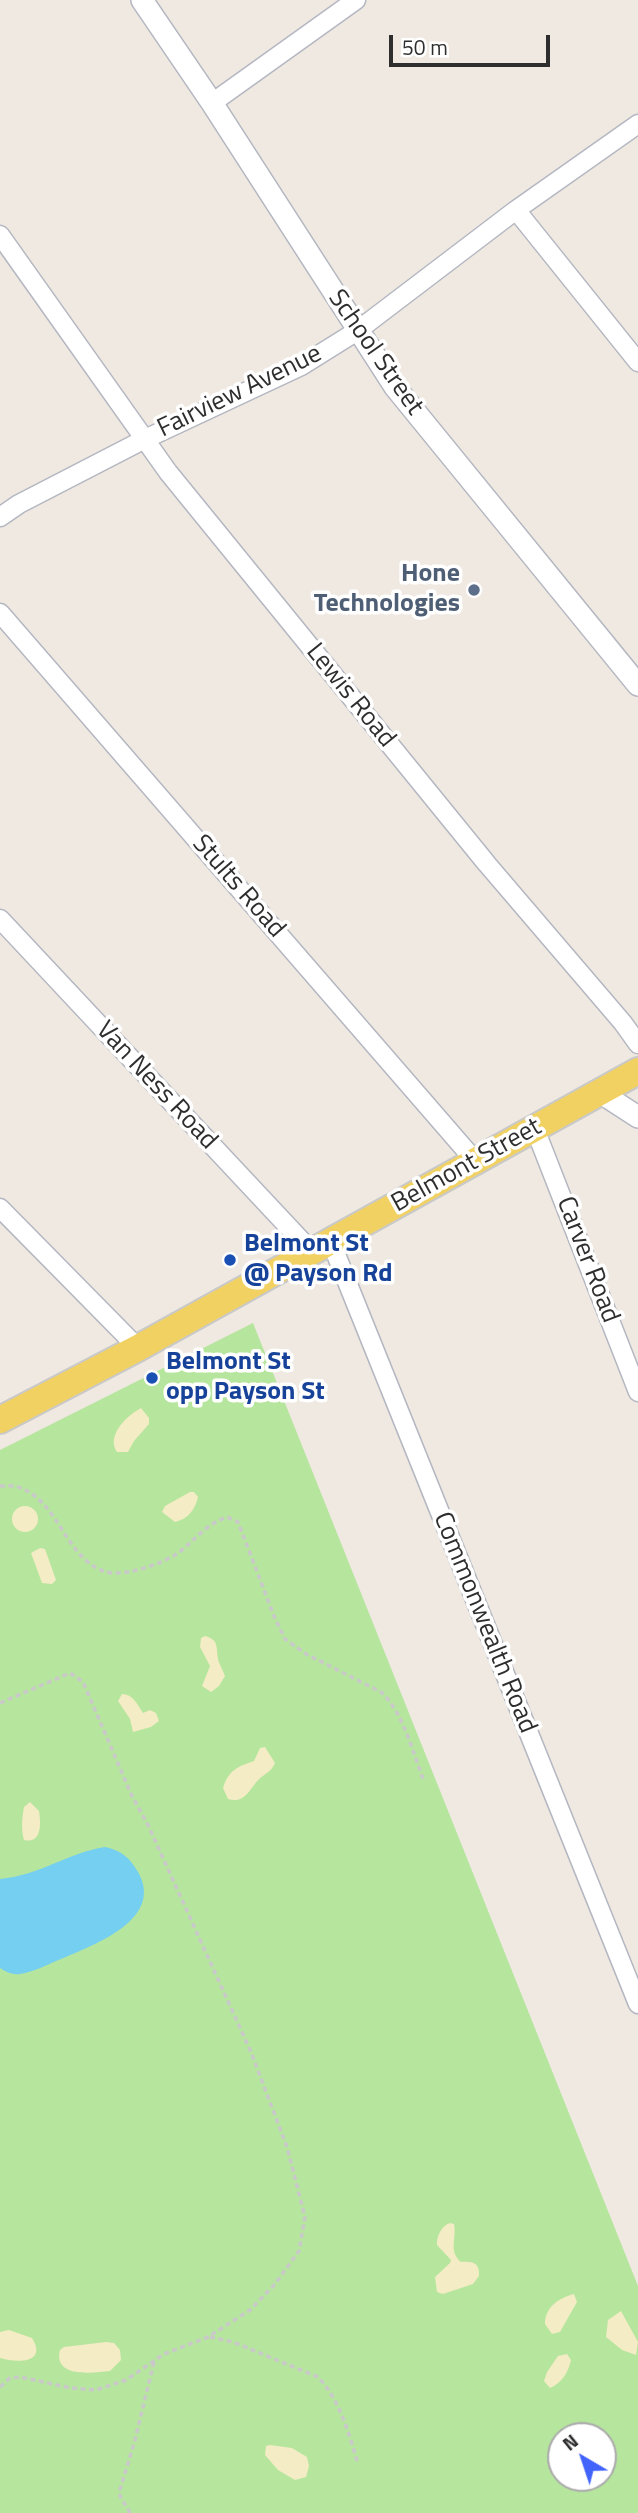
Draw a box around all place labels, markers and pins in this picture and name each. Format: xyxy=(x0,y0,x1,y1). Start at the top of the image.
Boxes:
place label: Hone Technologies xyxy=(314,559,460,620)
marker: Hone Technologies xyxy=(466,582,482,598)
place label: Belmont St @ Payson Rd xyxy=(244,1229,393,1290)
marker: Belmont St @ Payson Rd xyxy=(222,1252,238,1268)
place label: Belmont St opp Payson St xyxy=(166,1347,325,1408)
marker: Belmont St opp Payson St xyxy=(144,1370,160,1386)

